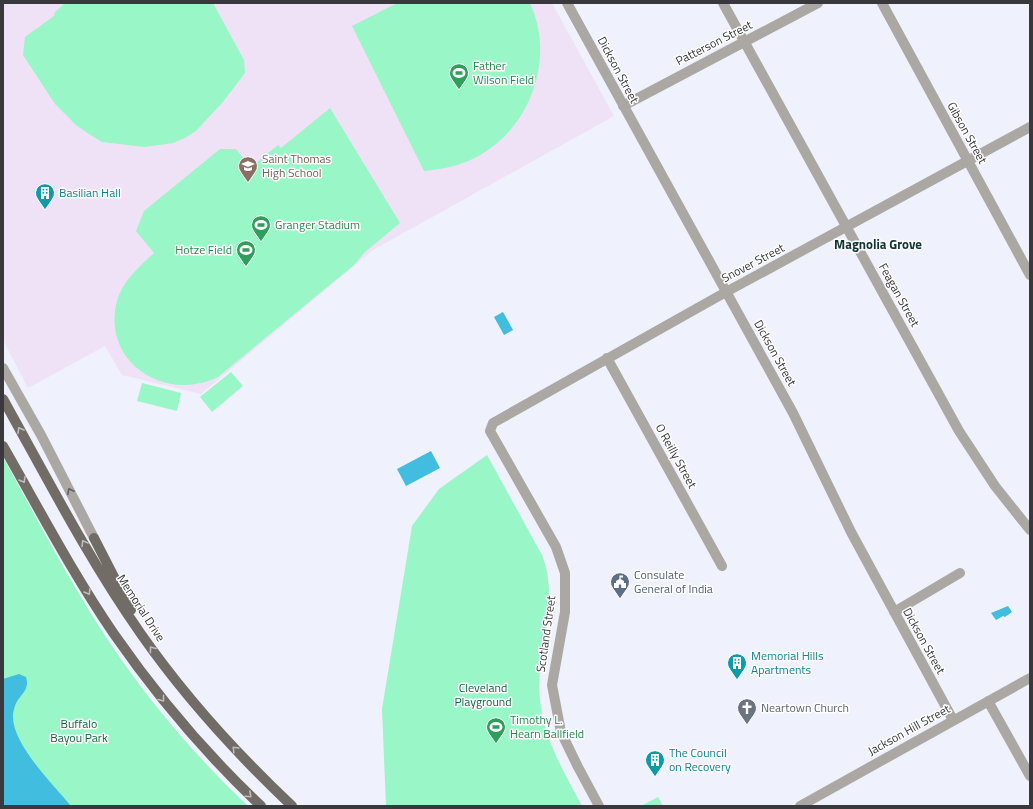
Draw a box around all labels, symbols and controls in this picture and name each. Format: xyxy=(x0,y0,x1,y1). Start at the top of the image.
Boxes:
street label: Patterson Street xyxy=(672,15,756,70)
street label: Dickson Street xyxy=(593,33,644,107)
place label: Father Wilson Field xyxy=(473,56,534,89)
sports icon: Father Wilson Field xyxy=(448,62,470,90)
street label: Gibson Street xyxy=(943,98,993,168)
place label: Saint Thomas High School xyxy=(262,149,332,182)
school or university icon: Saint Thomas High School xyxy=(237,155,259,183)
building icon: Basilian Hall xyxy=(34,182,56,210)
place label: Basilian Hall xyxy=(59,183,121,202)
sports icon: Granger Stadium xyxy=(250,214,272,242)
place label: Granger Stadium xyxy=(275,215,360,234)
district label: Magnolia Grove xyxy=(834,234,922,254)
street label: Snover Street xyxy=(718,238,788,287)
sports icon: Hotze Field xyxy=(235,239,257,267)
place label: Hotze Field xyxy=(175,240,232,259)
street label: Feagan Street xyxy=(874,259,925,331)
street label: Dickson Street xyxy=(749,316,802,390)
street label: O Reilly Street xyxy=(651,420,702,492)
one-way arrow xyxy=(18,427,25,434)
one-way arrow xyxy=(18,476,25,483)
one-way arrow xyxy=(67,488,75,495)
one-way arrow xyxy=(81,540,89,547)
place label: Consulate General of India xyxy=(634,565,713,598)
street label: Memorial Drive xyxy=(113,570,170,645)
public building icon: Consulate General of India xyxy=(609,571,631,599)
one-way arrow xyxy=(84,588,91,595)
street label: Scotland Street xyxy=(531,594,560,674)
street label: Dickson Street xyxy=(898,604,951,678)
place label: Memorial Hills Apartments xyxy=(751,646,824,679)
one-way arrow xyxy=(150,647,157,654)
building icon: Memorial Hills Apartments xyxy=(726,652,748,680)
park label: Cleveland Playground xyxy=(454,678,512,711)
one-way arrow xyxy=(157,694,164,701)
church icon: Neartown Church xyxy=(736,697,758,725)
place label: Neartown Church xyxy=(761,698,849,717)
street label: Jackson Hill Street xyxy=(864,699,954,760)
place label: Timothy L. Hearn Ballfield xyxy=(510,710,584,743)
park label: Buffalo Bayou Park xyxy=(50,714,108,747)
sports icon: Timothy L. Hearn Ballfield xyxy=(485,716,507,744)
place label: The Council on Recovery xyxy=(669,743,731,776)
one-way arrow xyxy=(232,746,239,754)
building icon: The Council on Recovery xyxy=(644,749,666,777)
one-way arrow xyxy=(244,790,252,798)

